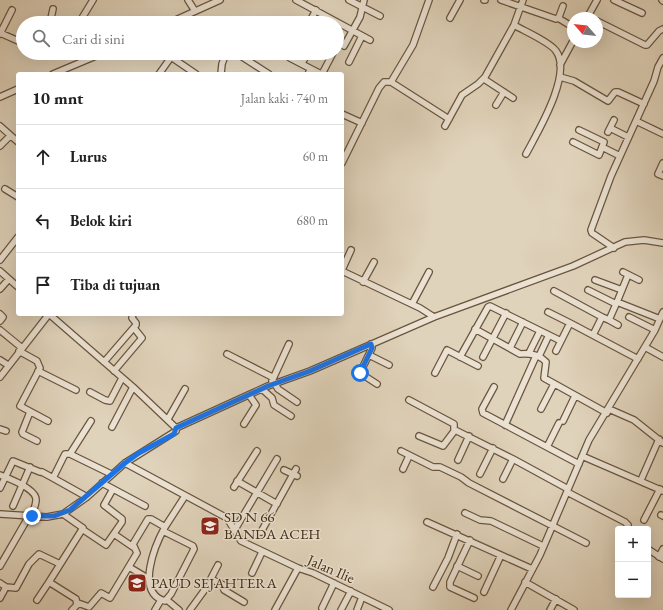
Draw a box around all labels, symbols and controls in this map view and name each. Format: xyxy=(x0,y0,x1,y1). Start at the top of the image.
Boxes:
north arrow xyxy=(567,12,603,48)
search box xyxy=(16,16,344,60)
icon: search xyxy=(30,27,52,49)
text: Cari di sini xyxy=(62,29,125,48)
text: 10 mnt xyxy=(32,87,83,109)
text: Jalan kaki · 740 m xyxy=(241,90,328,107)
icon: ahead xyxy=(32,146,54,168)
text: Lurus xyxy=(70,147,107,166)
text: 60 m xyxy=(303,148,328,165)
icon: left xyxy=(32,210,54,232)
text: Belok kiri xyxy=(70,211,132,230)
text: 680 m xyxy=(297,212,328,229)
icon: arrive xyxy=(32,274,54,296)
text: Tiba di tujuan xyxy=(70,275,160,294)
route start xyxy=(351,364,369,382)
route end xyxy=(23,507,41,525)
place label: SD N 66 BANDA ACEH xyxy=(224,507,321,543)
school or university icon: SD N 66 BANDA ACEH xyxy=(199,515,221,537)
map controls xyxy=(615,526,651,598)
button: + xyxy=(615,526,651,562)
street label: Jalan Ilie xyxy=(303,549,358,587)
button: − xyxy=(615,562,651,598)
school or university icon: PAUD SEJAHTERA xyxy=(126,572,148,594)
place label: PAUD SEJAHTERA xyxy=(151,573,278,592)

